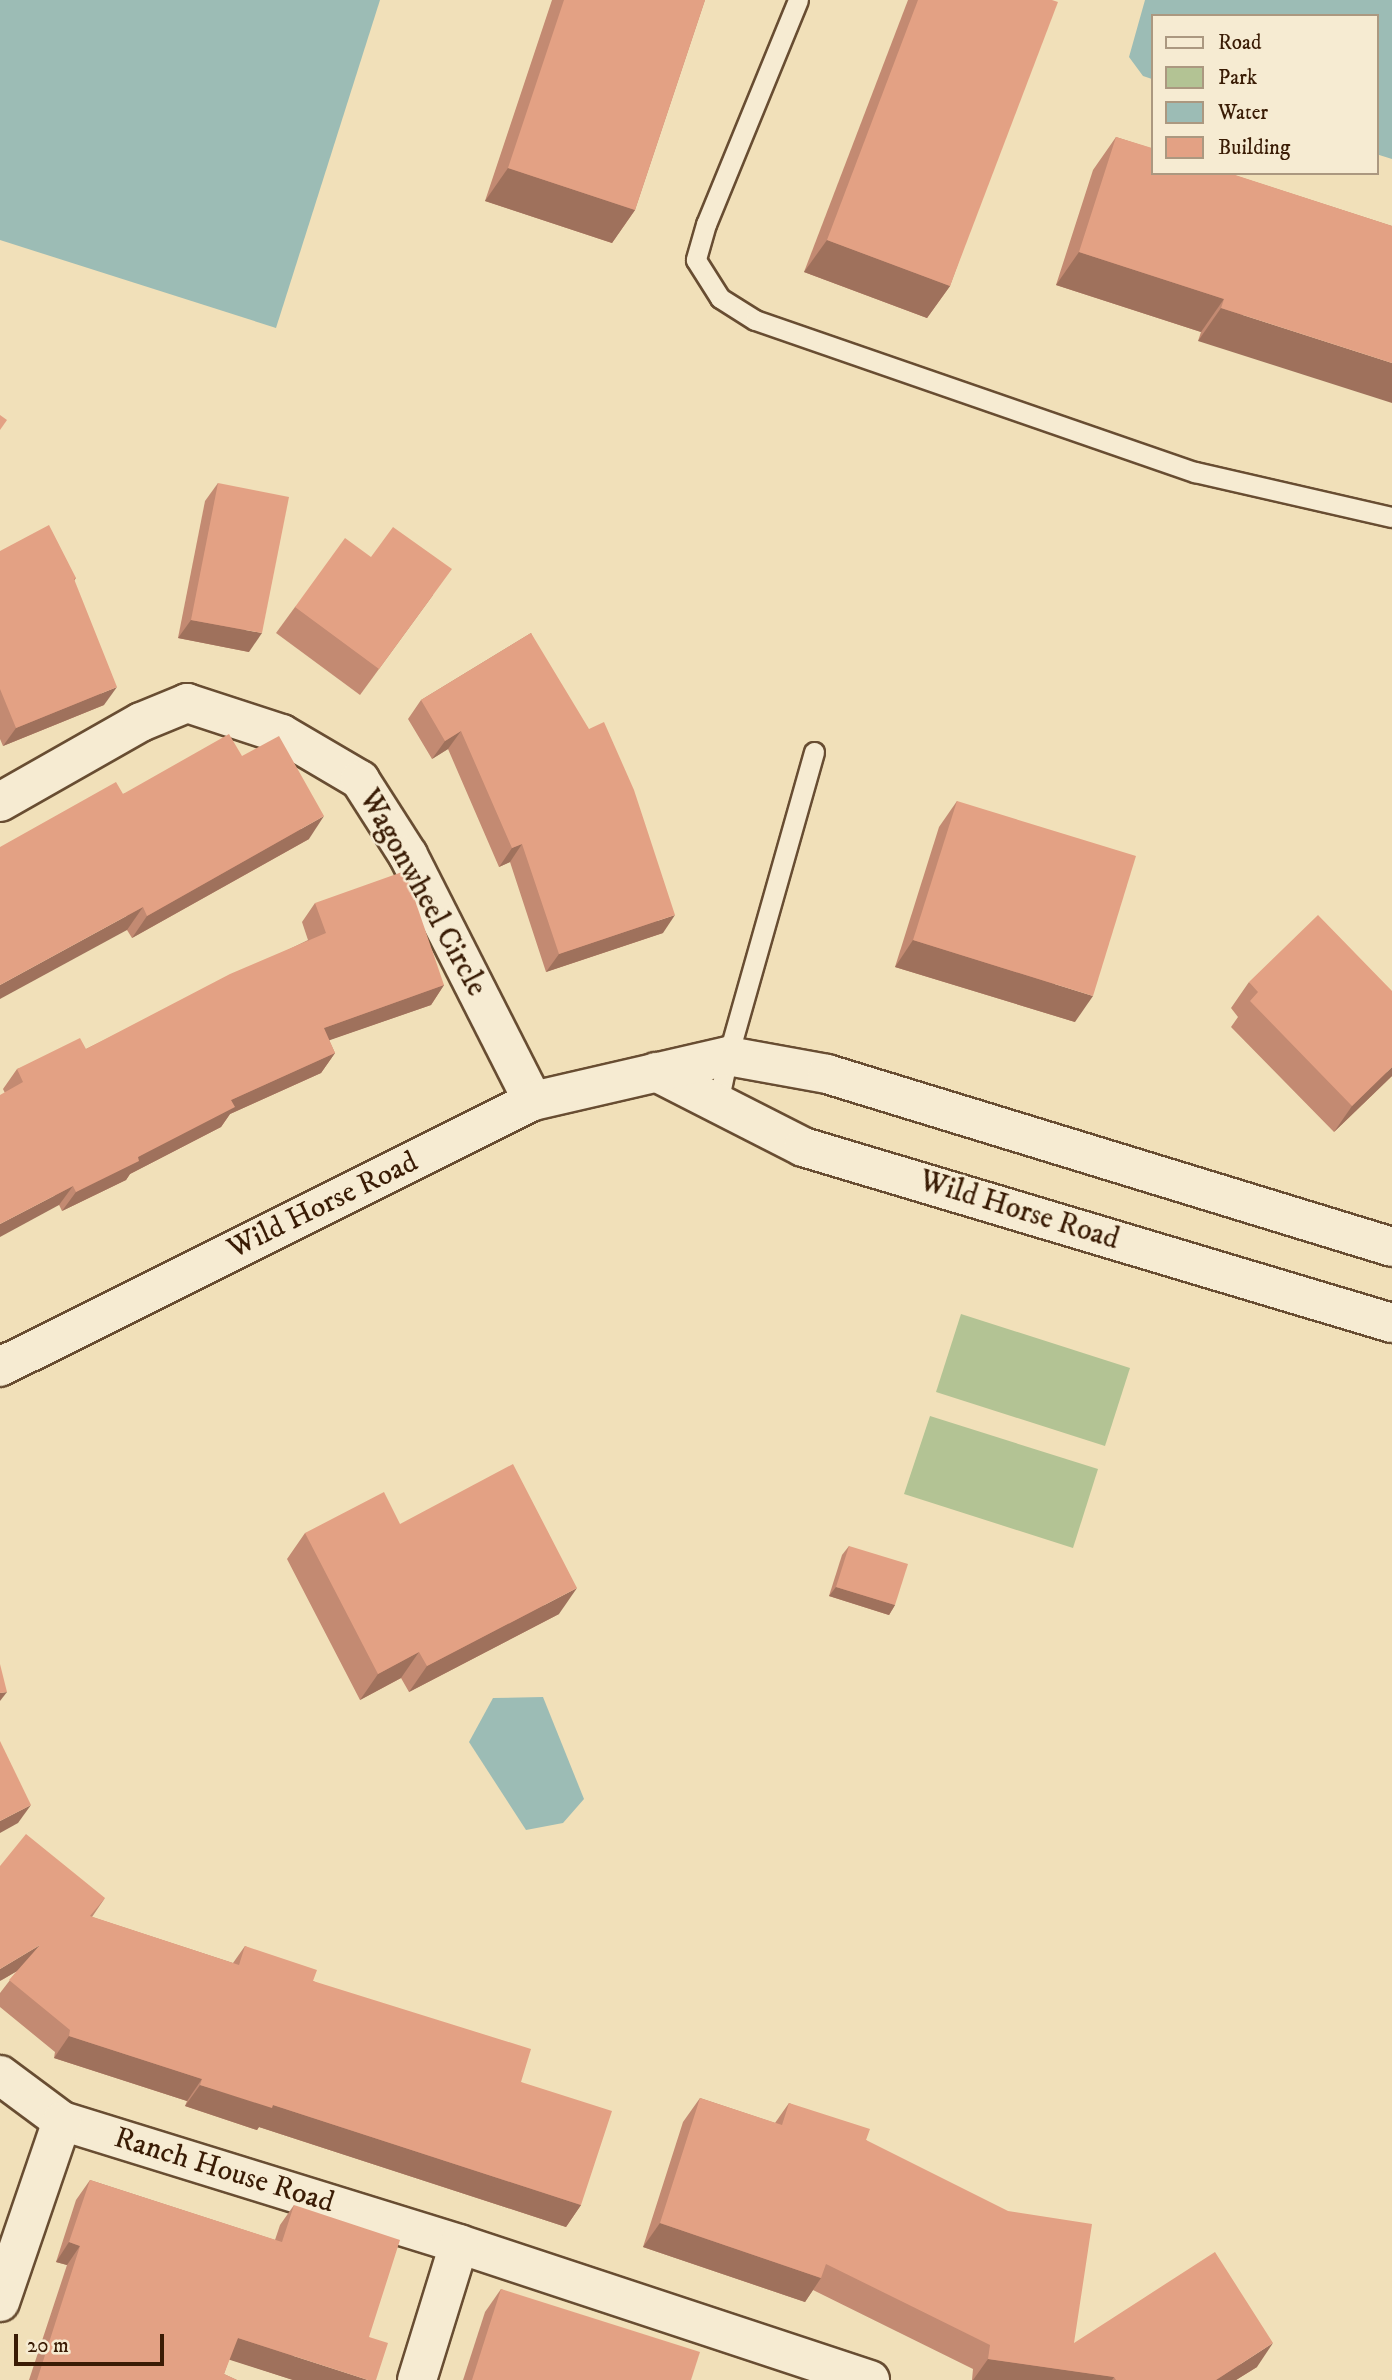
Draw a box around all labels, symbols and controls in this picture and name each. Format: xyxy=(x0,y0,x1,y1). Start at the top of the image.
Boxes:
legend xyxy=(1150,14,1378,175)
text: Road xyxy=(1218,30,1262,56)
text: Park xyxy=(1218,65,1257,91)
text: Water xyxy=(1218,100,1268,126)
text: Building xyxy=(1218,135,1290,161)
street label: Wagonwheel Circle xyxy=(350,783,494,1003)
street label: Wild Horse Road xyxy=(222,1144,424,1268)
street label: Wild Horse Road xyxy=(915,1164,1123,1258)
street label: Ranch House Road xyxy=(110,2120,338,2222)
scale bar xyxy=(18,2320,168,2364)
text: 20 m xyxy=(27,2333,69,2359)

